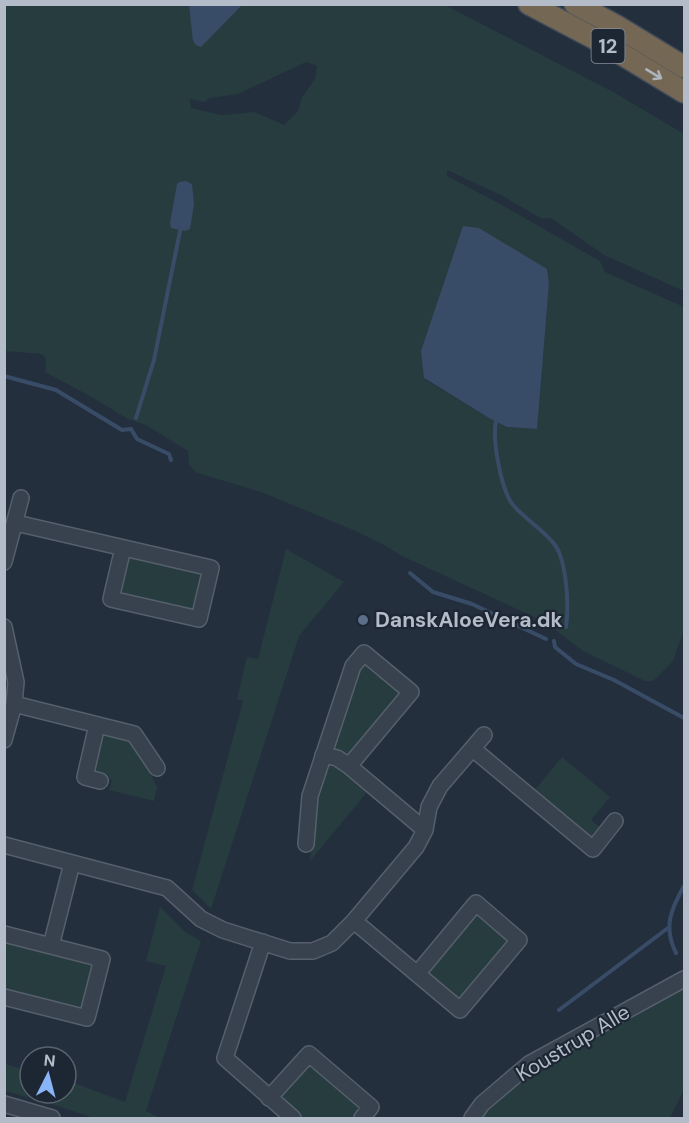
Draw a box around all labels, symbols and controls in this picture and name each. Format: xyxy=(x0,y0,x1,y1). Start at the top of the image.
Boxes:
road number: 12 xyxy=(592,29,624,63)
one-way arrow xyxy=(645,68,662,80)
place label: DanskAloeVera.dk xyxy=(375,606,563,634)
marker: DanskAloeVera.dk xyxy=(356,613,370,627)
street label: Koustrup Alle xyxy=(511,998,635,1088)
north arrow xyxy=(18,1045,78,1105)
text: N xyxy=(43,1050,56,1072)

